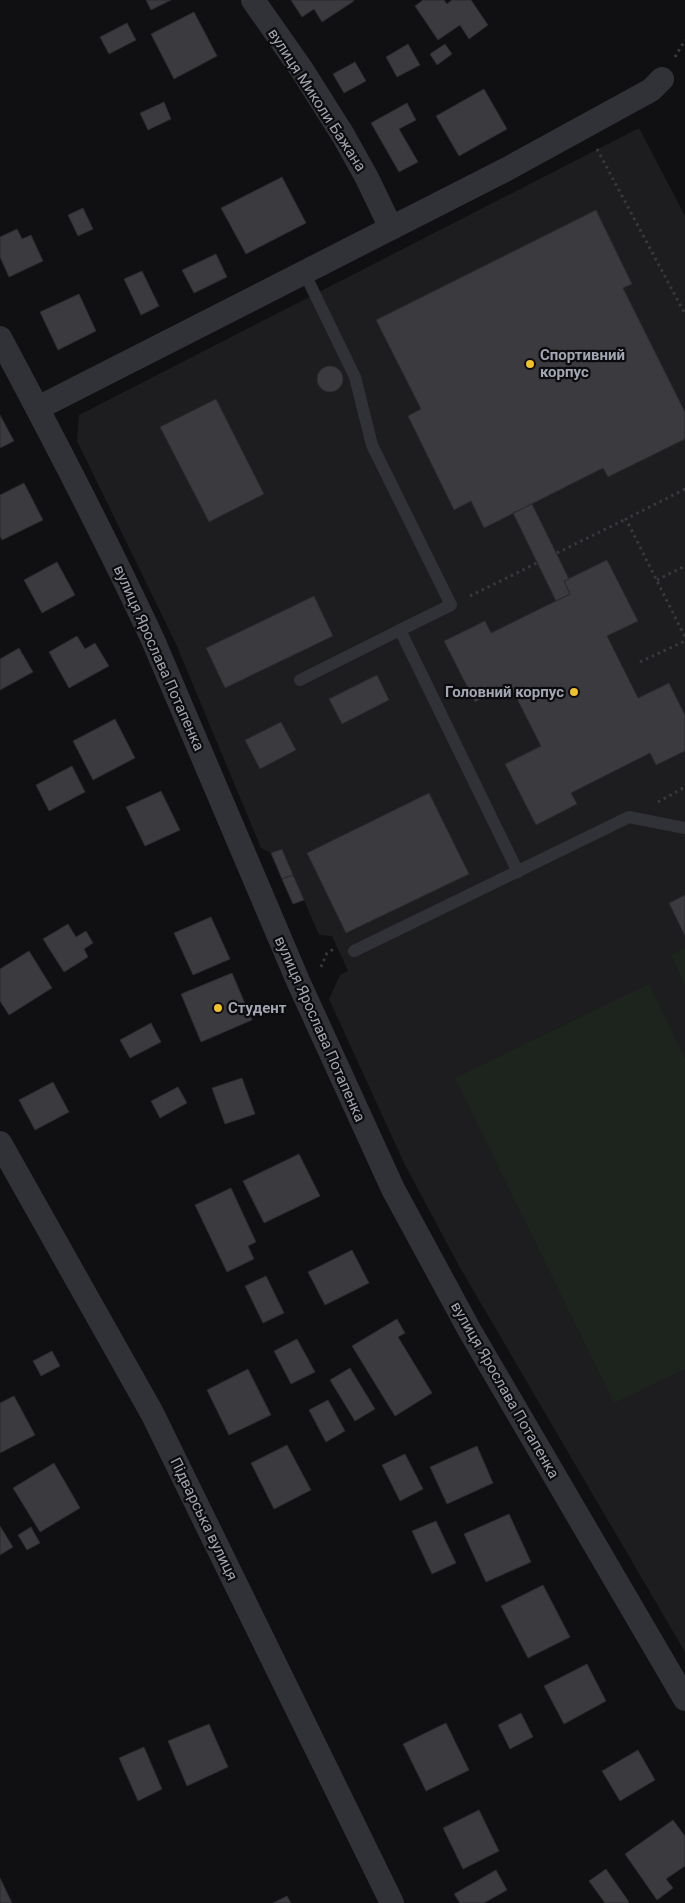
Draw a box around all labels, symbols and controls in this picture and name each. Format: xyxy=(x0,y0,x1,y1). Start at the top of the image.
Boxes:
street label: вулиця Миколи Бажана xyxy=(264,25,370,175)
place label: Спортивний корпус xyxy=(540,346,625,381)
marker: Спортивний корпус xyxy=(524,358,536,370)
street label: вулиця Ярослава Потапенка xyxy=(110,562,208,754)
place label: Головний корпус xyxy=(445,683,564,701)
marker: Головний корпус xyxy=(568,686,580,698)
street label: вулиця Ярослава Потапенка xyxy=(271,933,369,1125)
place label: Студент xyxy=(228,999,287,1017)
marker: Студент xyxy=(212,1002,224,1014)
street label: вулиця Ярослава Потапенка xyxy=(447,1298,563,1482)
street label: Підварська вулиця xyxy=(166,1455,242,1583)

